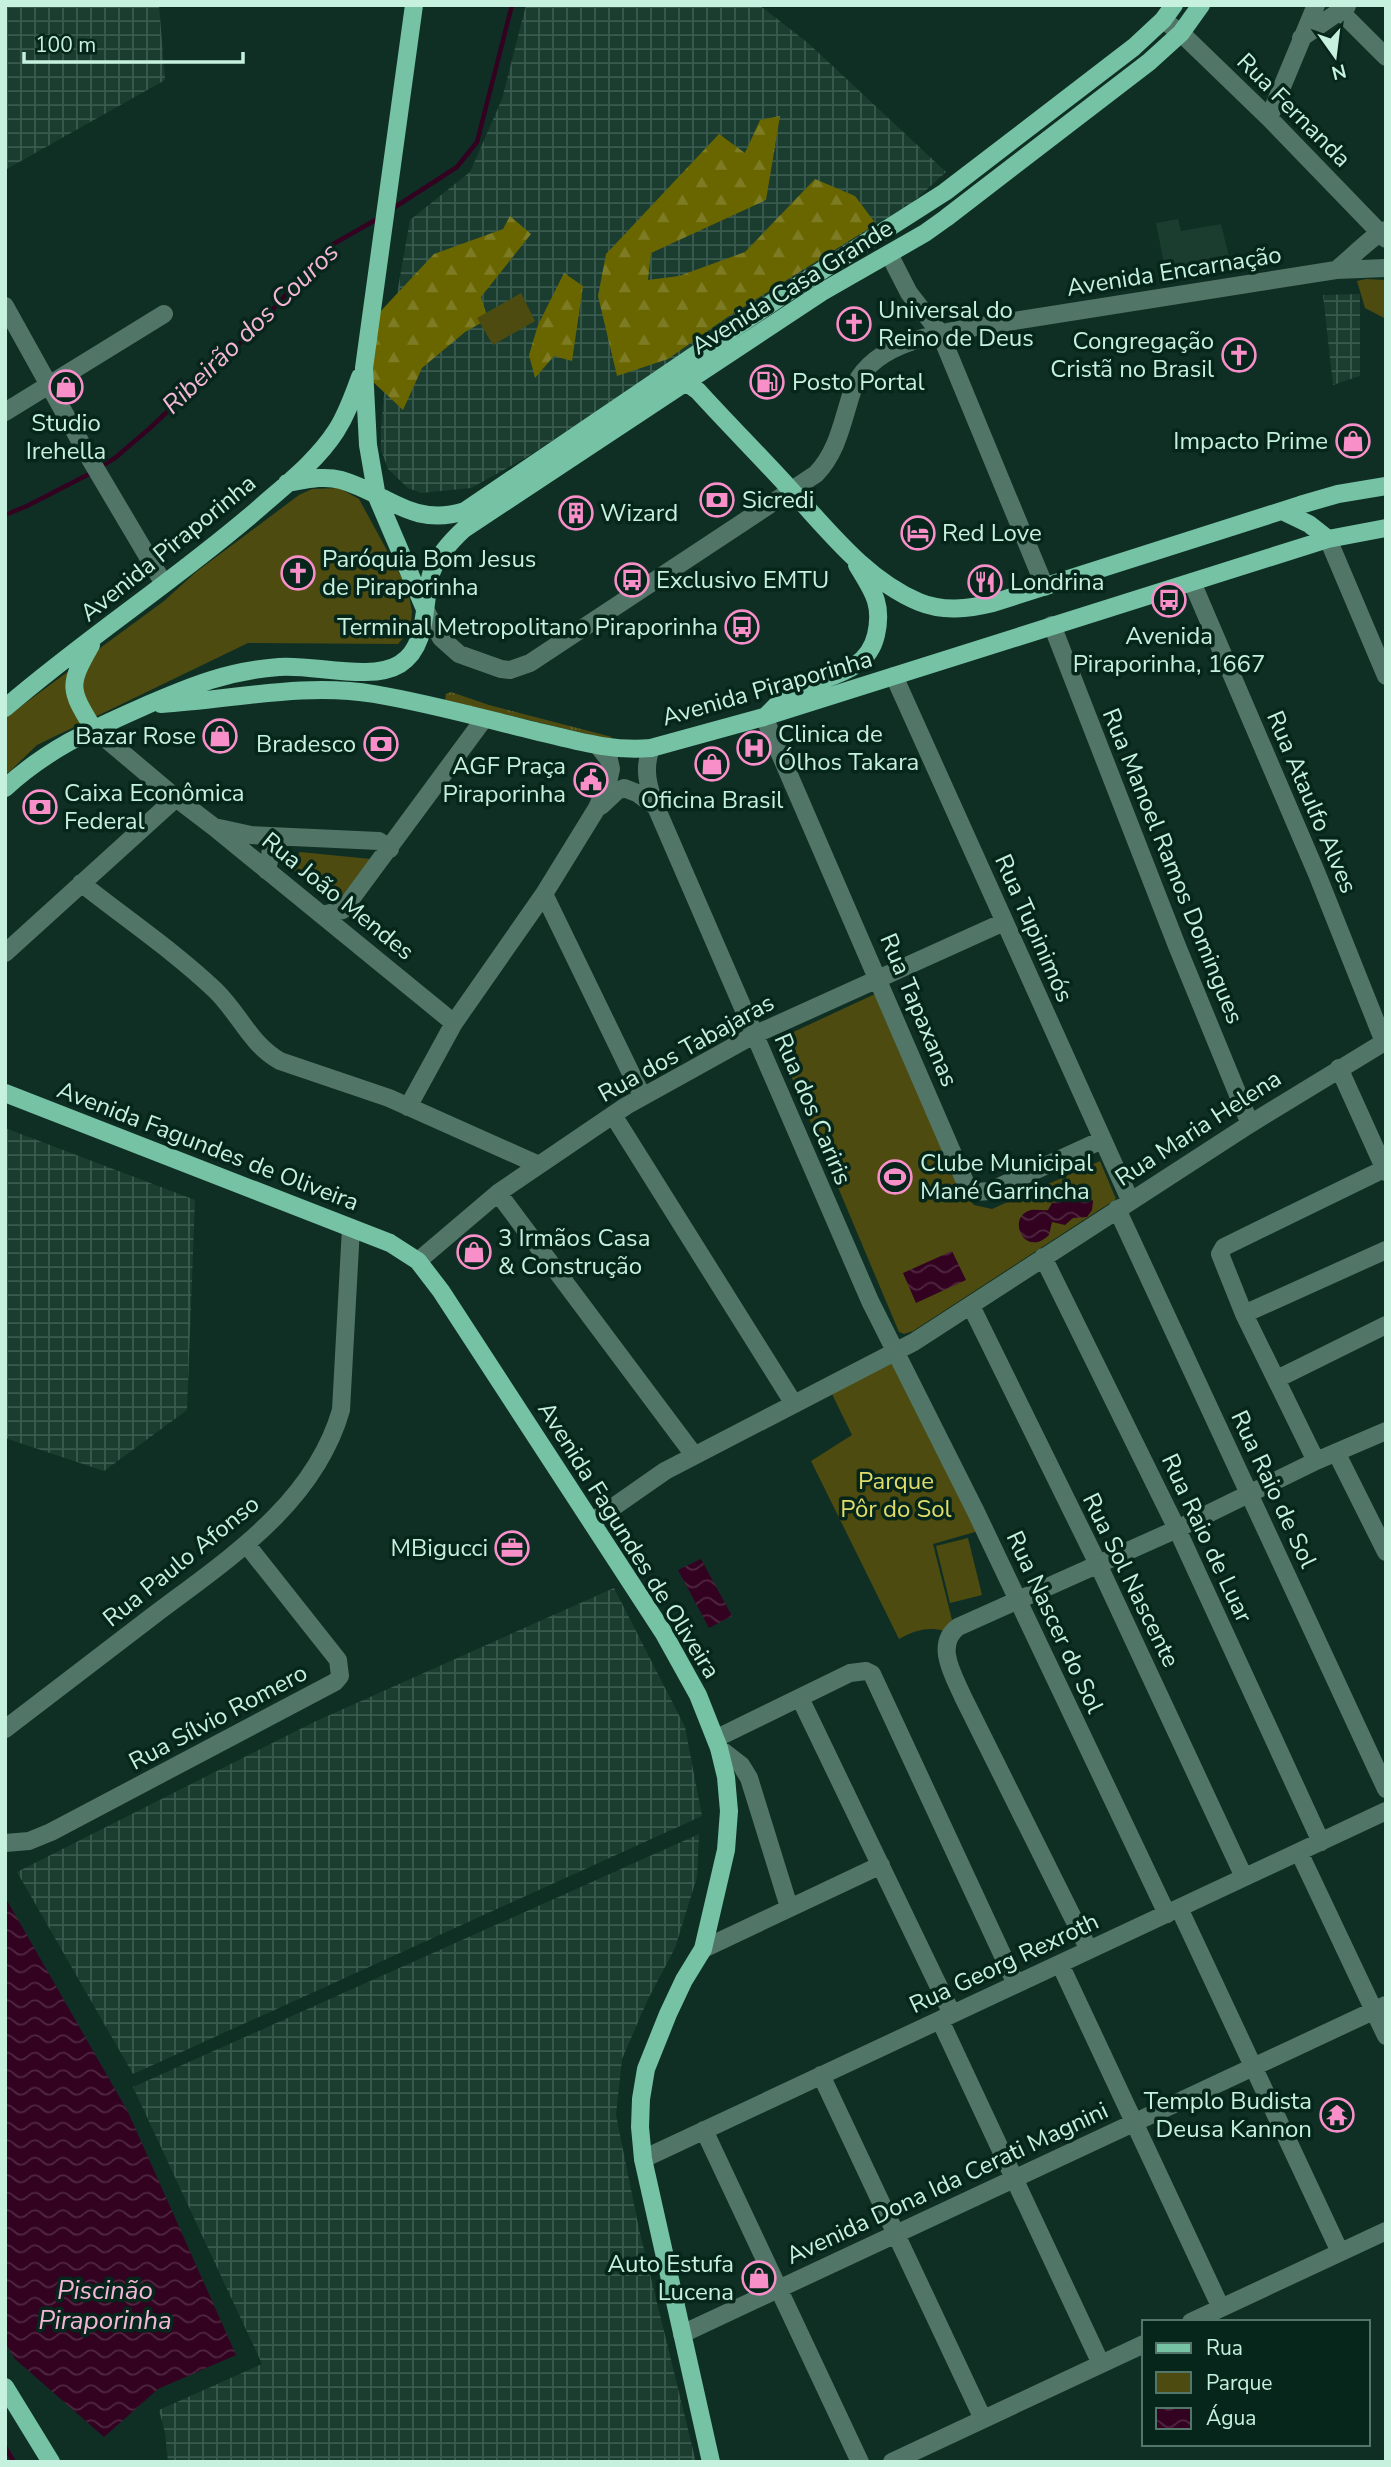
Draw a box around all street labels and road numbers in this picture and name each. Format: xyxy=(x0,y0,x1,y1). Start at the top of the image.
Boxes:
street label: Rua Fernanda xyxy=(1230,46,1358,174)
street label: Avenida Casa Grande xyxy=(685,212,899,362)
street label: Avenida Encarnação xyxy=(1064,238,1284,304)
street label: Avenida Piraporinha xyxy=(73,467,263,629)
street label: Avenida Piraporinha xyxy=(658,643,876,733)
street label: Rua Manoel Ramos Domingues xyxy=(1095,703,1251,1029)
street label: Rua Ataulfo Alves xyxy=(1259,706,1365,898)
street label: Rua João Mendes xyxy=(255,825,421,967)
street label: Rua Tupinimós xyxy=(987,849,1081,1007)
street label: Rua Tapaxanas xyxy=(872,928,966,1092)
street label: Rua dos Tabajaras xyxy=(592,986,780,1110)
street label: Rua dos Cariris xyxy=(767,1028,859,1190)
street label: Rua Maria Helena xyxy=(1109,1062,1287,1194)
street label: Avenida Fagundes de Oliveira xyxy=(53,1074,363,1218)
street label: Avenida Fagundes de Oliveira xyxy=(530,1396,728,1684)
street label: Rua Raio de Sol xyxy=(1224,1405,1324,1573)
street label: Rua Raio de Luar xyxy=(1154,1448,1260,1628)
street label: Rua Paulo Afonso xyxy=(96,1488,266,1634)
street label: Rua Sol Nascente xyxy=(1075,1488,1187,1672)
street label: Rua Nascer do Sol xyxy=(999,1526,1111,1718)
street label: Rua Sílvio Romero xyxy=(123,1656,313,1778)
street label: Rua Georg Rexroth xyxy=(904,1905,1104,2021)
street label: Avenida Dona Ida Cerati Magnini xyxy=(781,2094,1113,2272)

